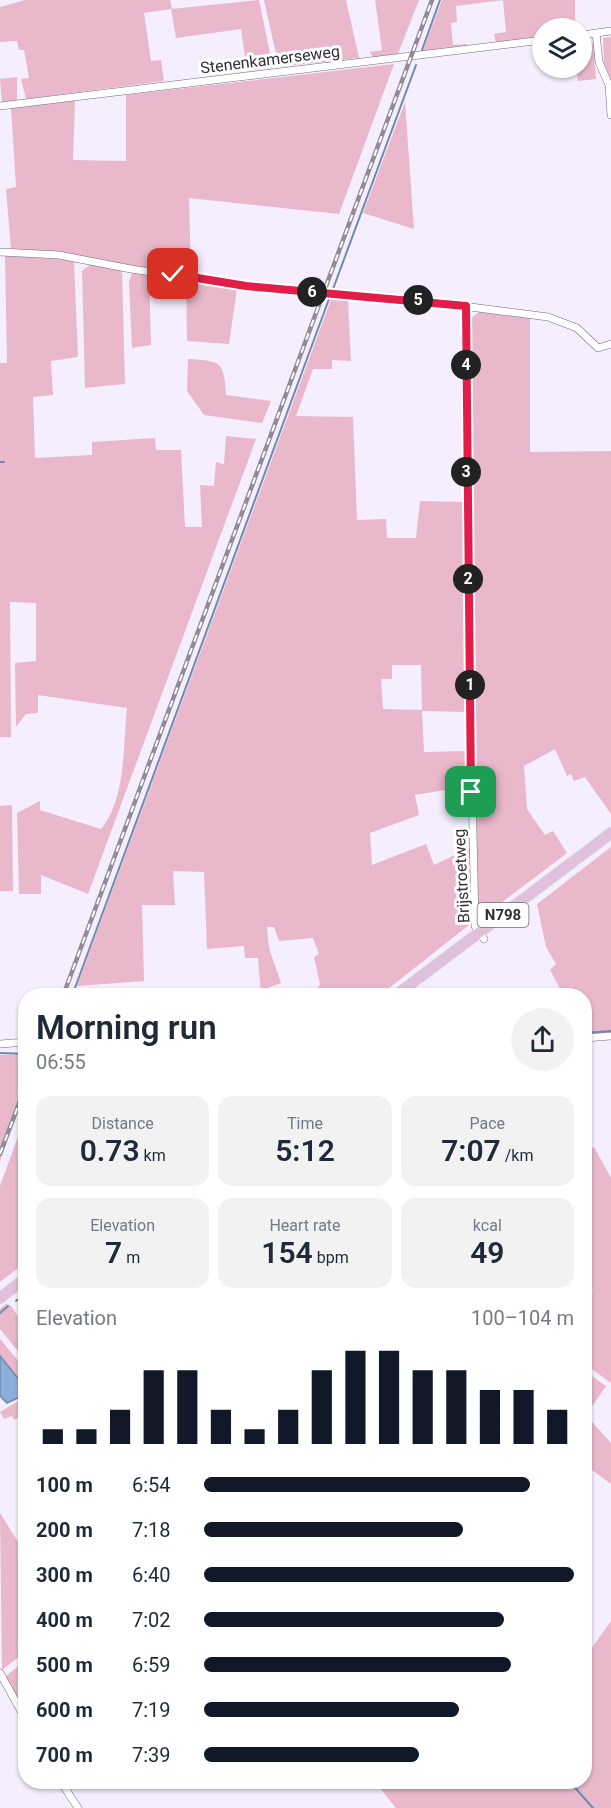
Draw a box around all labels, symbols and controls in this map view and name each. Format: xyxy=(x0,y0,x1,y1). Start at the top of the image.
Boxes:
map controls xyxy=(532,18,592,78)
button: layers xyxy=(532,18,592,78)
street label: Stenenkamerseweg xyxy=(199,42,341,77)
pin xyxy=(147,248,198,299)
icon: check xyxy=(156,257,189,290)
pin: 6 xyxy=(297,277,327,307)
text: 6 xyxy=(307,282,317,301)
pin: 5 xyxy=(403,285,433,315)
text: 5 xyxy=(413,290,423,309)
pin: 4 xyxy=(451,350,481,380)
text: 4 xyxy=(461,355,471,374)
pin: 3 xyxy=(451,457,481,487)
text: 3 xyxy=(461,462,471,481)
pin: 2 xyxy=(453,564,483,594)
text: 2 xyxy=(463,569,473,588)
pin: 1 xyxy=(455,670,485,700)
text: 1 xyxy=(465,675,475,694)
pin xyxy=(445,766,496,817)
icon: arrive xyxy=(454,775,487,808)
street label: Brijstroetweg xyxy=(450,828,473,924)
road number: N798 xyxy=(478,903,528,927)
text: Morning run xyxy=(36,1008,217,1047)
button: share xyxy=(511,1008,574,1071)
text: 06:55 xyxy=(36,1050,86,1074)
text: Distance xyxy=(92,1114,154,1133)
text: Time xyxy=(287,1114,323,1133)
text: Pace xyxy=(470,1114,505,1133)
text: 0.73 xyxy=(80,1133,140,1168)
text: 5:12 xyxy=(275,1133,335,1168)
text: 7:07 xyxy=(441,1133,501,1168)
text: km xyxy=(140,1146,166,1165)
text: /km xyxy=(501,1146,533,1165)
text: Elevation xyxy=(90,1216,155,1235)
text: Heart rate xyxy=(269,1216,341,1235)
text: kcal xyxy=(473,1216,502,1235)
text: 7 xyxy=(105,1235,122,1270)
text: 154 xyxy=(261,1235,313,1270)
text: 49 xyxy=(470,1235,504,1270)
text: m xyxy=(122,1248,140,1267)
text: bpm xyxy=(313,1248,349,1267)
text: Elevation xyxy=(36,1306,117,1330)
text: 100–104 m xyxy=(471,1306,574,1330)
text: 100 m xyxy=(36,1473,93,1497)
text: 6:54 xyxy=(132,1473,171,1497)
text: 200 m xyxy=(36,1518,93,1542)
text: 7:18 xyxy=(132,1518,171,1542)
text: 300 m xyxy=(36,1563,93,1587)
text: 6:40 xyxy=(132,1563,171,1587)
text: 400 m xyxy=(36,1608,93,1632)
text: 7:02 xyxy=(132,1608,171,1632)
text: 500 m xyxy=(36,1653,93,1677)
text: 6:59 xyxy=(132,1653,171,1677)
text: 600 m xyxy=(36,1698,93,1722)
text: 7:19 xyxy=(132,1698,171,1722)
text: 700 m xyxy=(36,1743,93,1767)
text: 7:39 xyxy=(132,1743,171,1767)

